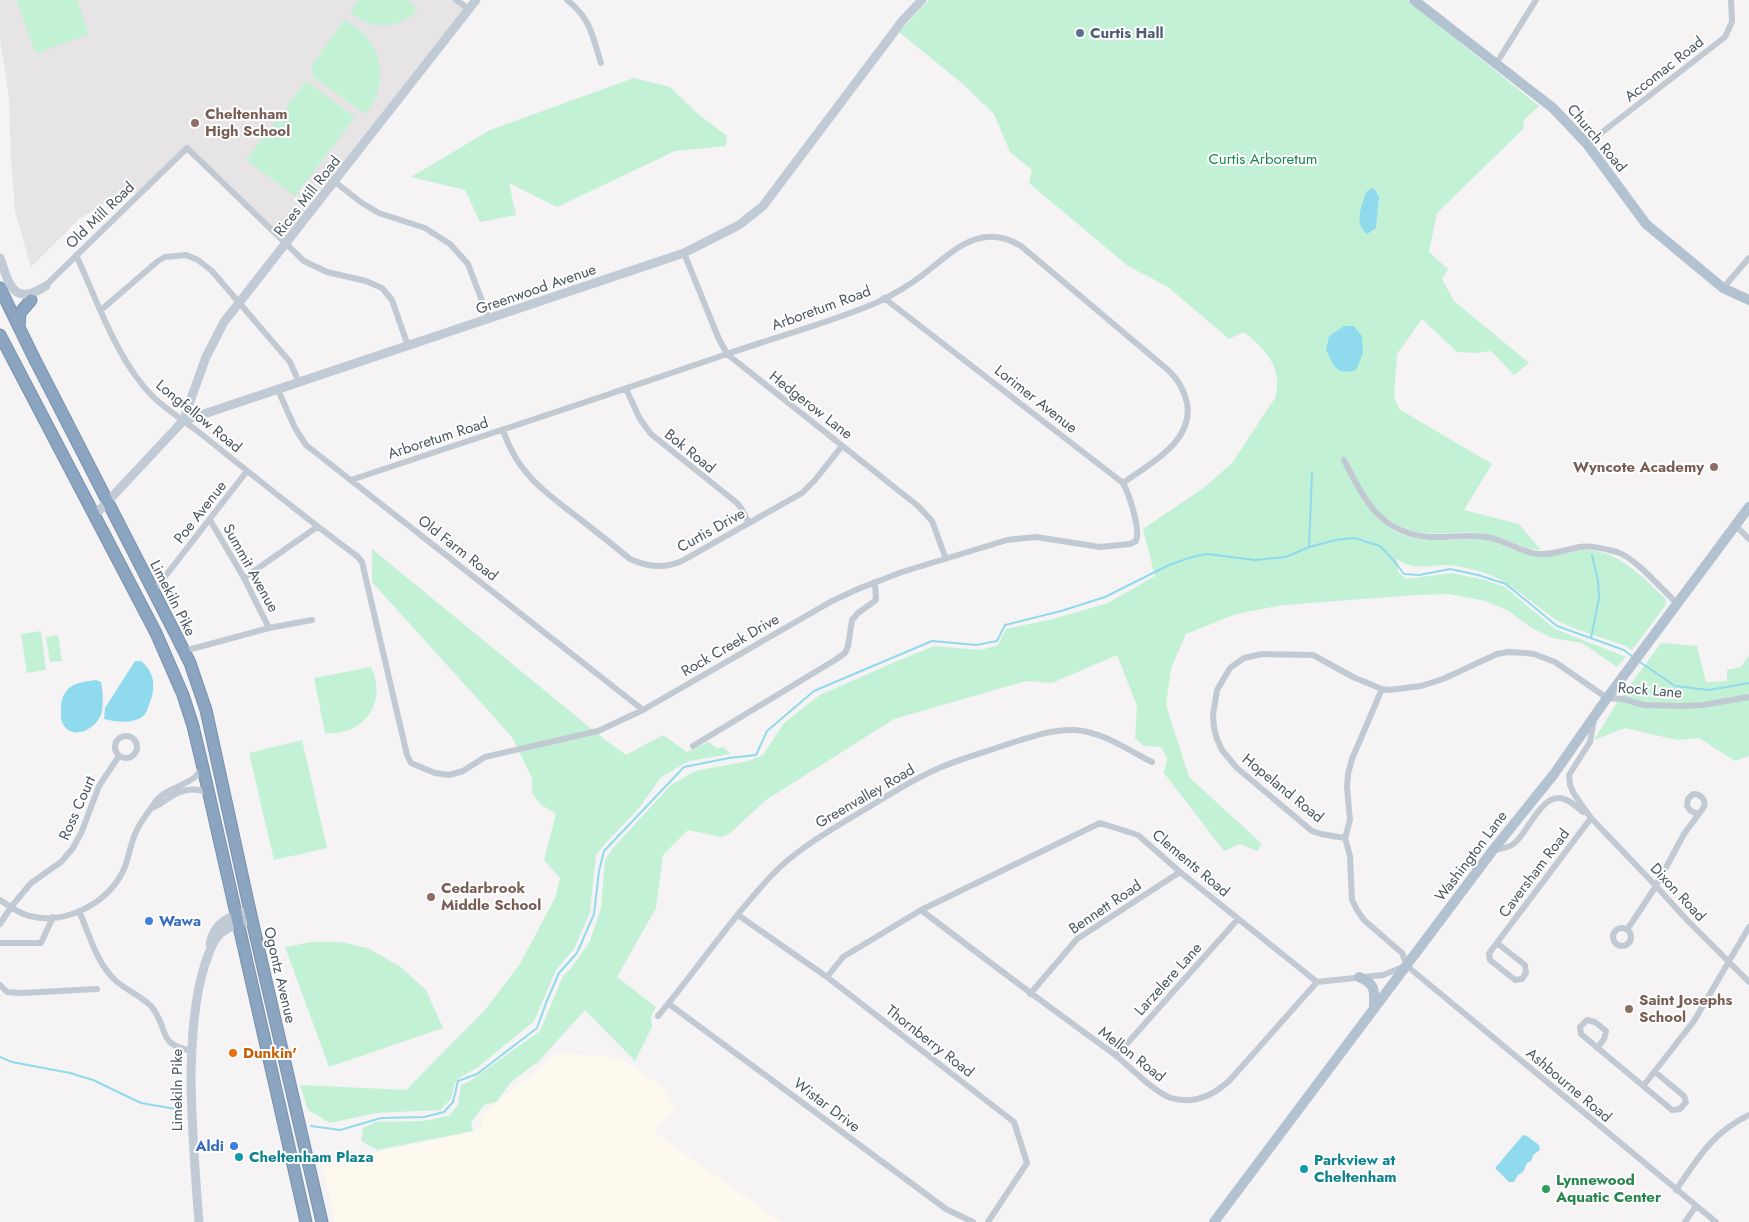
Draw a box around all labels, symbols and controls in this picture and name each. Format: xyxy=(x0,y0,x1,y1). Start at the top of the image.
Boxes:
place label: Curtis Hall xyxy=(1090,22,1164,44)
marker: Curtis Hall xyxy=(1074,27,1086,39)
street label: Accomac Road xyxy=(1620,31,1708,107)
street label: Church Road xyxy=(1562,99,1632,177)
place label: Cheltenham High School xyxy=(205,103,290,142)
marker: Cheltenham High School xyxy=(189,117,201,129)
park label: Curtis Arboretum xyxy=(1209,148,1317,170)
street label: Rices Mill Road xyxy=(268,151,346,241)
street label: Old Mill Road xyxy=(61,176,139,254)
street label: Greenwood Avenue xyxy=(473,258,599,320)
street label: Arboretum Road xyxy=(768,280,874,336)
street label: Lorimer Avenue xyxy=(990,360,1082,439)
street label: Hedgerow Lane xyxy=(765,365,858,445)
street label: Longfellow Road xyxy=(151,374,247,458)
street label: Arboretum Road xyxy=(385,411,491,465)
street label: Bok Road xyxy=(660,424,720,478)
place label: Wyncote Academy xyxy=(1573,456,1704,478)
marker: Wyncote Academy xyxy=(1708,461,1720,473)
street label: Poe Avenue xyxy=(168,476,232,548)
street label: Curtis Drive xyxy=(673,502,749,558)
street label: Old Farm Road xyxy=(413,510,503,586)
street label: Summit Avenue xyxy=(218,520,285,617)
street label: Limekiln Pike xyxy=(144,556,202,640)
street label: Rock Creek Drive xyxy=(677,608,783,682)
street label: Rock Lane xyxy=(1617,676,1683,704)
street label: Hopeland Road xyxy=(1238,748,1328,828)
street label: Greenvalley Road xyxy=(811,759,919,833)
street label: Ross Court xyxy=(53,772,101,844)
street label: Washington Lane xyxy=(1430,806,1513,906)
street label: Clements Road xyxy=(1147,824,1235,902)
street label: Caversham Road xyxy=(1493,824,1575,922)
street label: Dixon Road xyxy=(1645,858,1711,926)
street label: Bennett Road xyxy=(1064,874,1146,940)
place label: Cedarbrook Middle School xyxy=(441,877,541,916)
marker: Cedarbrook Middle School xyxy=(425,891,437,903)
place label: Wawa xyxy=(159,910,201,932)
marker: Wawa xyxy=(143,915,155,927)
street label: Ogontz Avenue xyxy=(258,925,302,1026)
street label: Larzelere Lane xyxy=(1129,937,1207,1020)
place label: Saint Josephs School xyxy=(1639,989,1733,1028)
street label: Thornberry Road xyxy=(881,1000,979,1082)
marker: Saint Josephs School xyxy=(1623,1003,1635,1015)
street label: Mellon Road xyxy=(1094,1021,1170,1087)
place label: Dunkin' xyxy=(243,1042,297,1064)
street label: Ashbourne Road xyxy=(1521,1042,1617,1128)
marker: Dunkin' xyxy=(227,1047,239,1059)
street label: Limekiln Pike xyxy=(166,1048,188,1131)
street label: Wistar Drive xyxy=(789,1073,865,1138)
place label: Aldi xyxy=(195,1135,224,1157)
marker: Aldi xyxy=(228,1140,240,1152)
place label: Cheltenham Plaza xyxy=(249,1146,374,1168)
place label: Parkview at Cheltenham xyxy=(1314,1149,1397,1188)
marker: Cheltenham Plaza xyxy=(233,1151,245,1163)
marker: Parkview at Cheltenham xyxy=(1298,1163,1310,1175)
place label: Lynnewood Aquatic Center xyxy=(1555,1169,1662,1208)
marker: Lynnewood Aquatic Center xyxy=(1540,1183,1552,1195)

